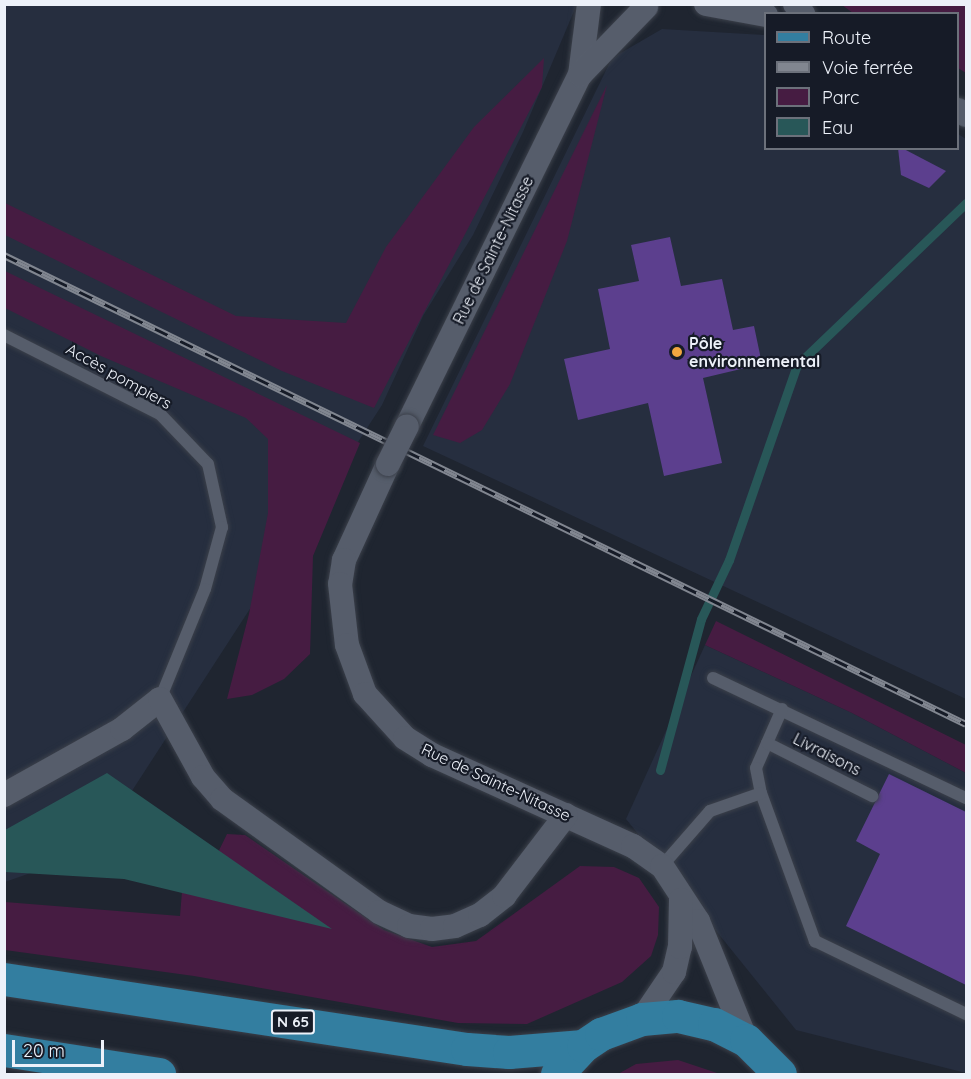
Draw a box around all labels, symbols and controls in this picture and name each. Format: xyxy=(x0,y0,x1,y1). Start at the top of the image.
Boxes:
legend xyxy=(764,12,959,150)
text: Route xyxy=(822,26,871,49)
text: Voie ferrée xyxy=(822,56,913,79)
text: Parc xyxy=(822,86,859,109)
text: Eau xyxy=(822,116,853,139)
street label: Rue de Sainte-Nitasse xyxy=(449,173,537,327)
place label: Pôle environnemental xyxy=(689,333,820,371)
street label: Accès pompiers xyxy=(63,339,175,413)
marker: Pôle environnemental xyxy=(670,345,684,359)
street label: Livraisons xyxy=(790,729,864,779)
street label: Rue de Sainte-Nitasse xyxy=(418,739,574,825)
road number: N 65 xyxy=(270,1010,316,1034)
scale bar xyxy=(15,1028,106,1066)
text: 20 m xyxy=(23,1039,65,1062)

